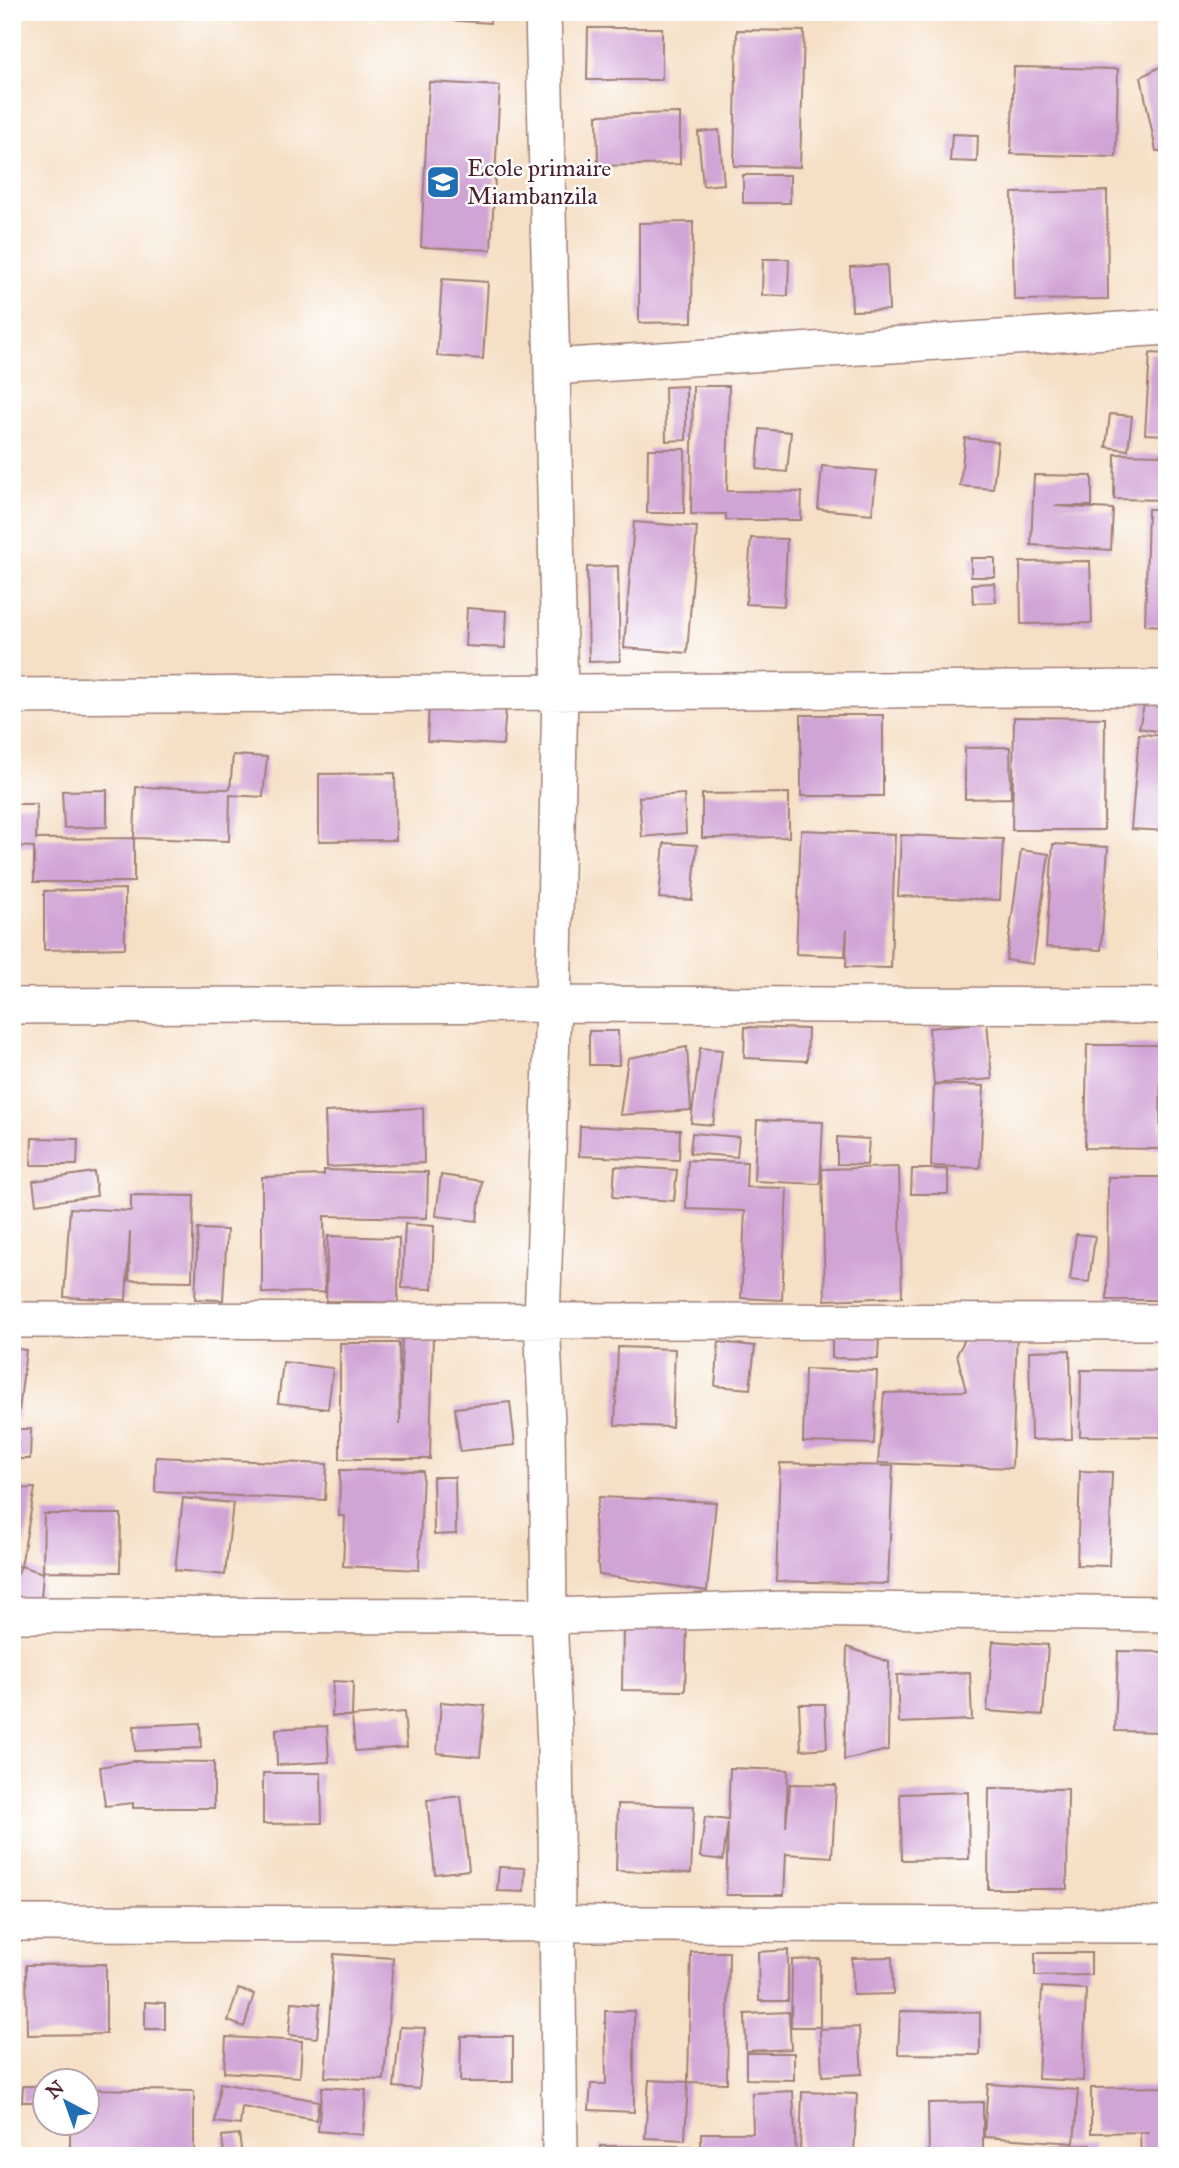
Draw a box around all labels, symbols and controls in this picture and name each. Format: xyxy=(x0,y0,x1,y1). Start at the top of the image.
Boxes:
place label: Ecole primaire Miambanzila xyxy=(467,153,611,211)
school or university icon: Ecole primaire Miambanzila xyxy=(424,163,462,201)
north arrow xyxy=(32,2066,102,2136)
text: N xyxy=(42,2076,69,2104)

